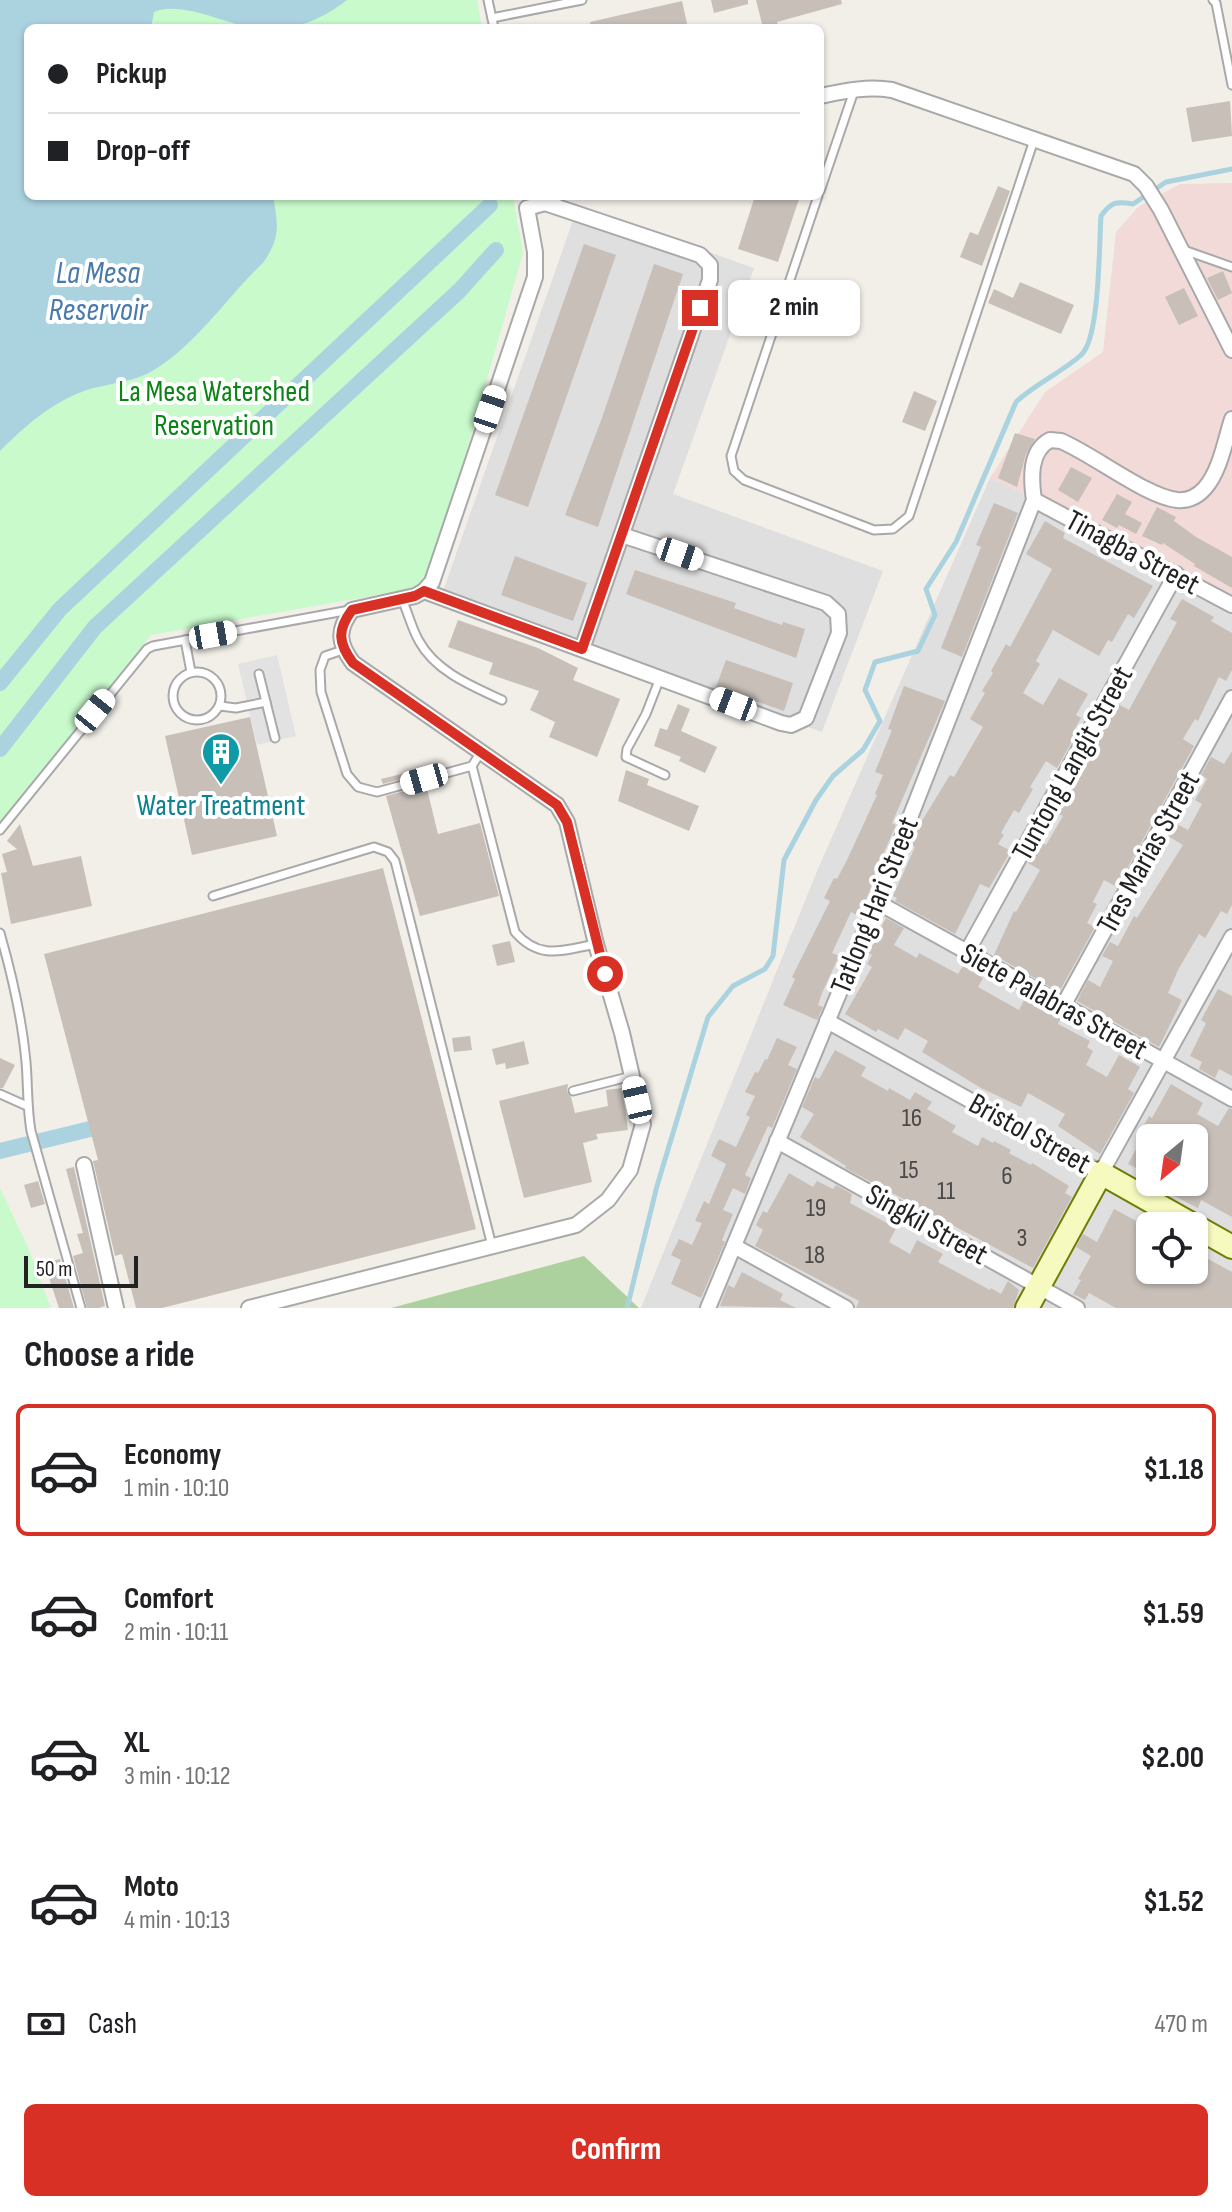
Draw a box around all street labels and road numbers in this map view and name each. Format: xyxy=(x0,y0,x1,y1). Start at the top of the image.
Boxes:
street label: Tinagba Street xyxy=(1060,503,1206,603)
street label: Tuntong Langit Street xyxy=(1005,660,1141,867)
street label: Tres Marias Street xyxy=(1090,765,1208,940)
street label: Tatlong Hari Street xyxy=(823,812,927,999)
street label: Siete Palabras Street xyxy=(954,936,1153,1068)
street label: Bristol Street xyxy=(962,1086,1097,1182)
street label: Singkil Street xyxy=(859,1177,994,1273)

